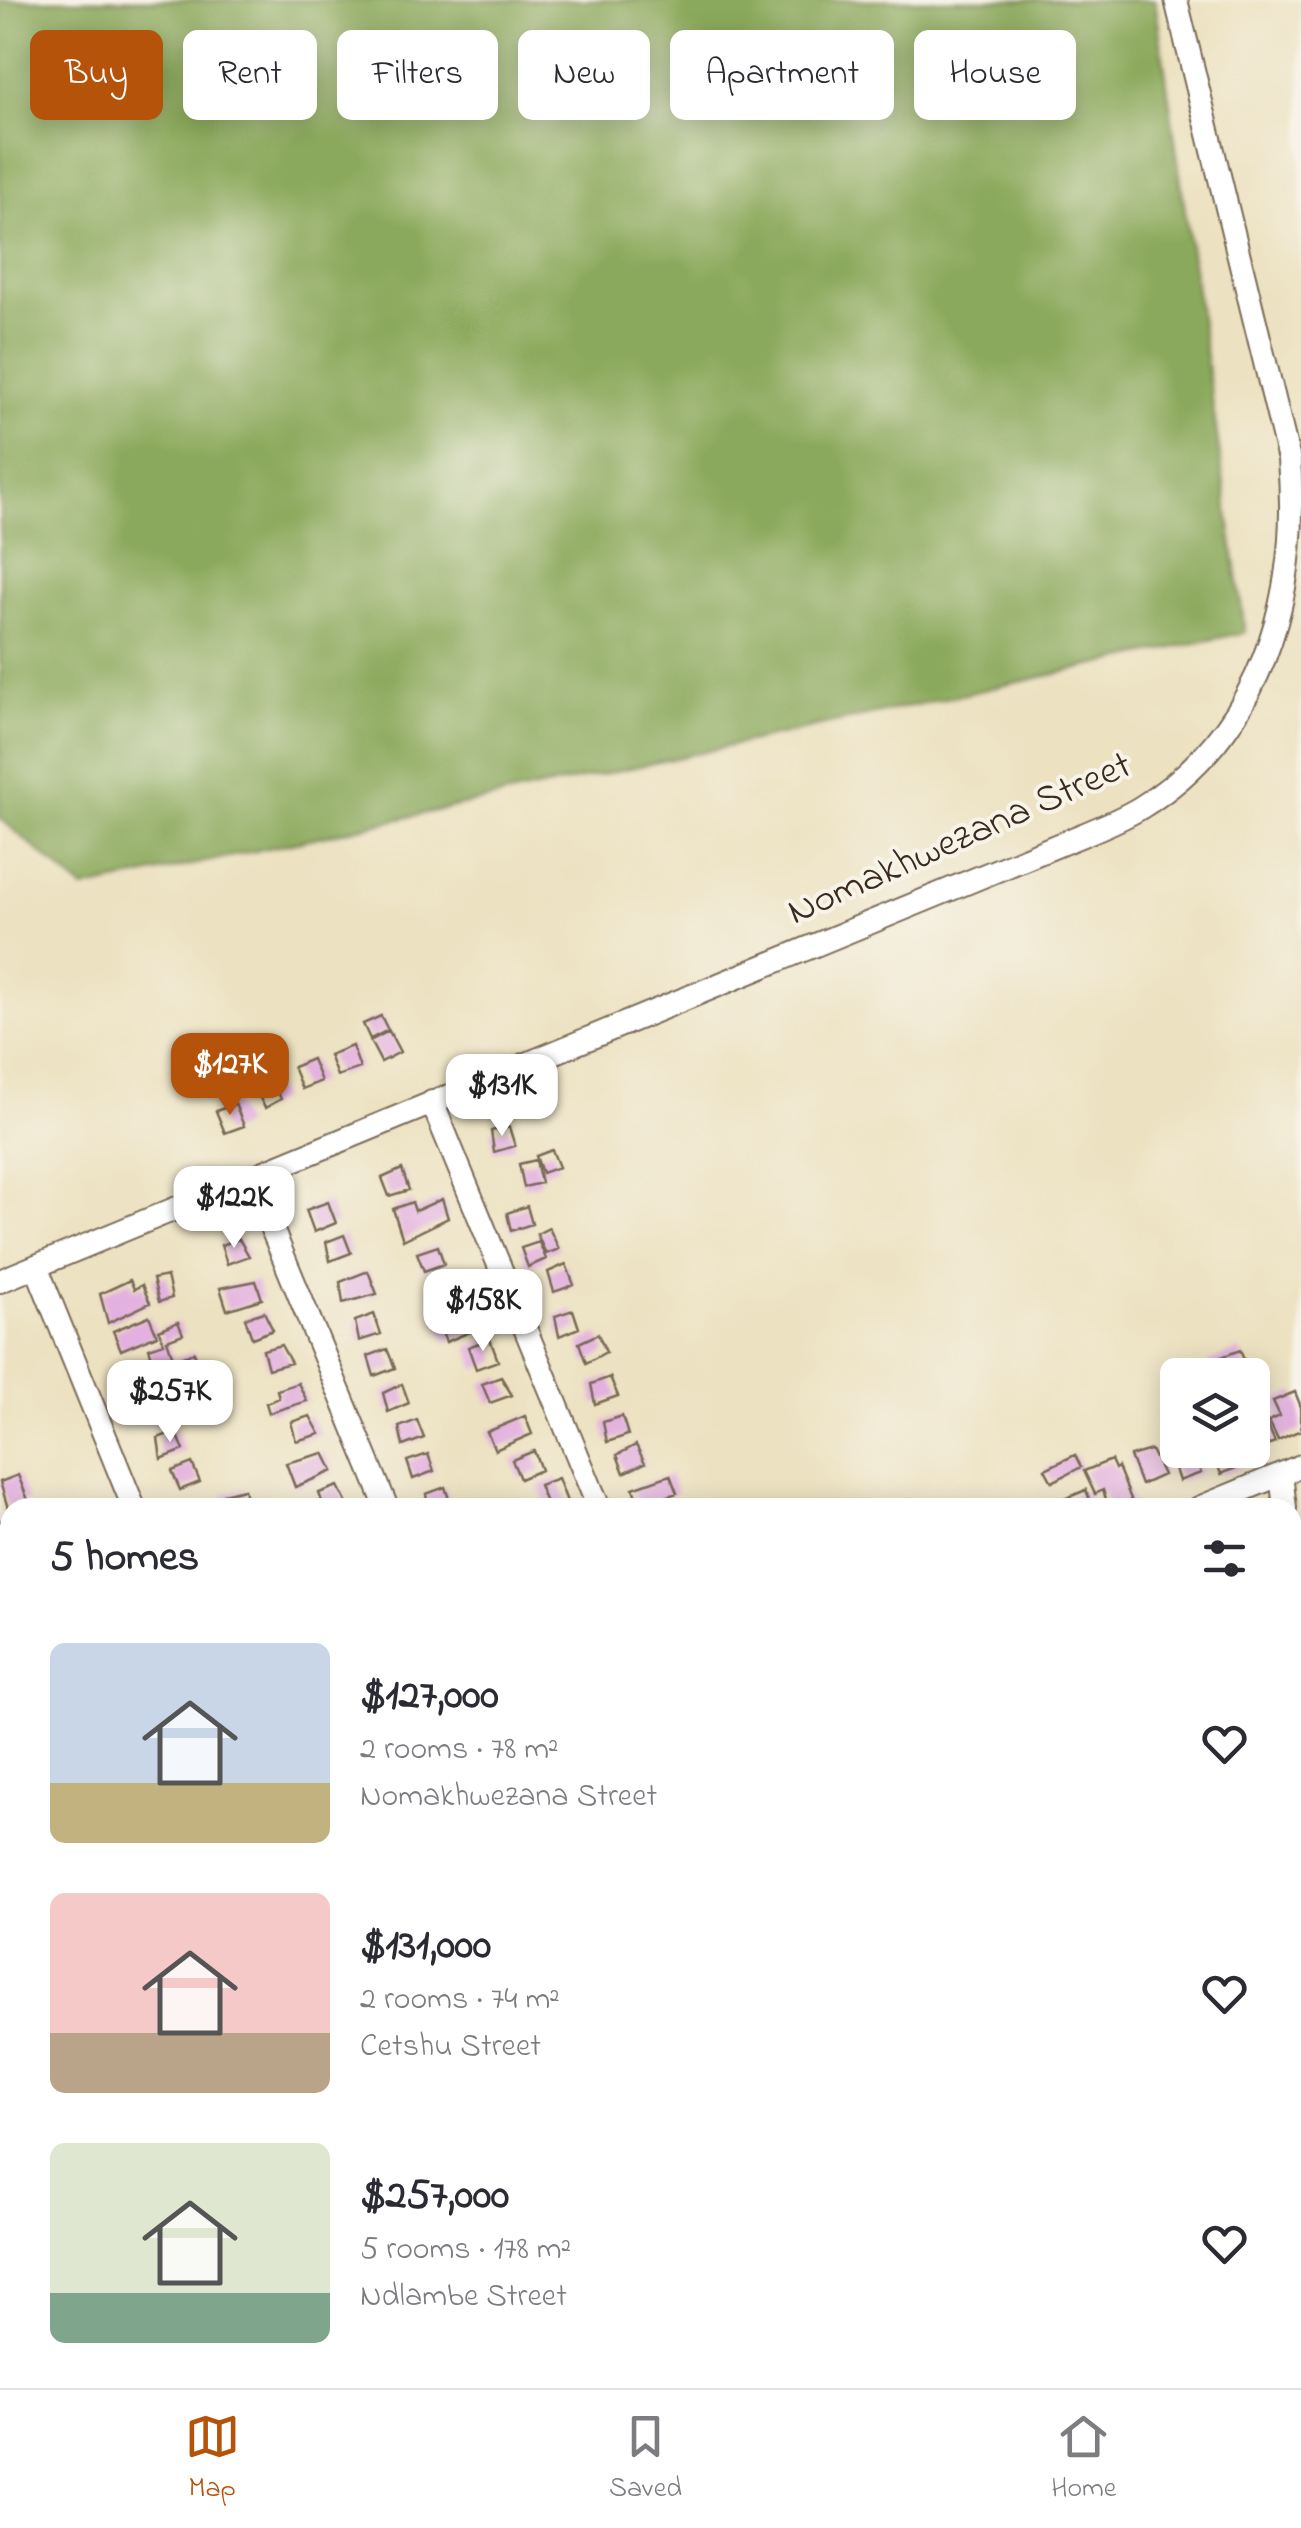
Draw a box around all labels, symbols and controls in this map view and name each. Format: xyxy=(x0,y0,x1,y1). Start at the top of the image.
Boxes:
chip: Buy xyxy=(30,30,163,120)
chip: Rent xyxy=(183,30,317,120)
chip: Filters xyxy=(337,30,498,120)
chip: New xyxy=(518,30,650,120)
chip: Apartment xyxy=(670,30,894,120)
chip: House xyxy=(914,30,1076,120)
street label: Nomakhwezana Street xyxy=(778,737,1142,943)
pin: $127K xyxy=(160,1033,300,1118)
text: $127K xyxy=(193,1042,267,1089)
pin: $131K xyxy=(432,1054,572,1139)
text: $131K xyxy=(468,1063,536,1110)
pin: $122K xyxy=(164,1166,304,1251)
text: $122K xyxy=(196,1175,272,1222)
pin: $158K xyxy=(413,1269,553,1354)
text: $158K xyxy=(445,1278,521,1325)
map controls xyxy=(1160,1358,1270,1468)
button: layers xyxy=(1160,1358,1270,1468)
pin: $257K xyxy=(100,1360,240,1445)
text: $257K xyxy=(129,1369,211,1416)
text: 5 homes xyxy=(50,1528,199,1589)
icon: filters xyxy=(1197,1531,1252,1586)
text: $127,000 xyxy=(360,1666,499,1727)
icon: home xyxy=(130,1683,250,1803)
icon: heart xyxy=(1197,1716,1252,1771)
text: 2 rooms · 78 m² xyxy=(360,1727,559,1774)
text: Nomakhwezana Street xyxy=(360,1774,657,1821)
text: $131,000 xyxy=(360,1916,491,1977)
icon: home xyxy=(130,1933,250,2053)
icon: heart xyxy=(1197,1966,1252,2021)
text: 2 rooms · 74 m² xyxy=(360,1977,560,2024)
text: Cetshu Street xyxy=(360,2024,541,2071)
text: $257,000 xyxy=(360,2166,509,2227)
icon: home xyxy=(130,2183,250,2303)
icon: heart xyxy=(1197,2216,1252,2271)
text: 5 rooms · 178 m² xyxy=(360,2227,571,2274)
text: Ndlambe Street xyxy=(360,2274,567,2321)
tab: Map xyxy=(185,2409,240,2510)
tab: Saved xyxy=(609,2409,682,2510)
tab: Home xyxy=(1051,2409,1116,2510)

